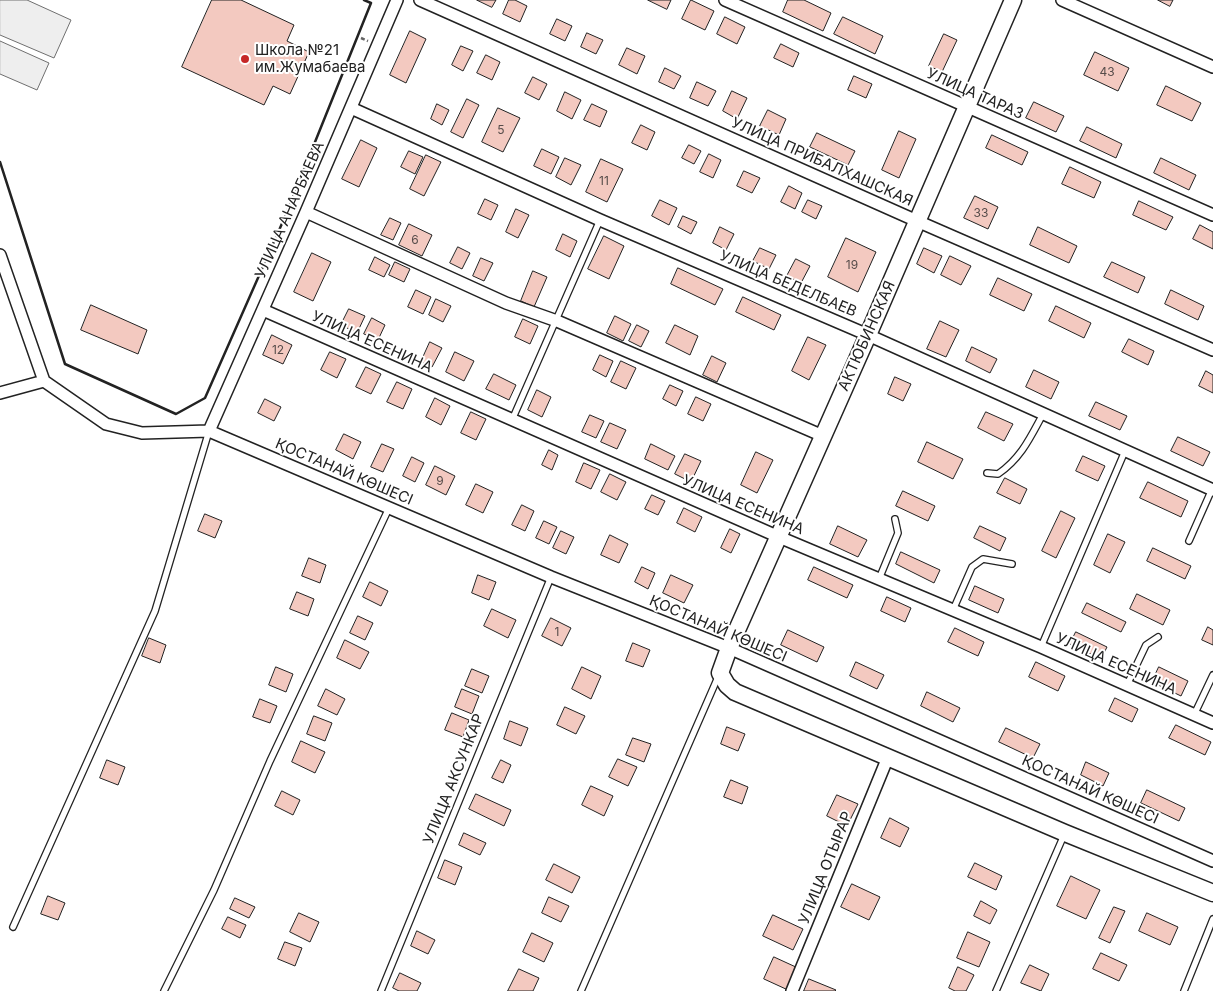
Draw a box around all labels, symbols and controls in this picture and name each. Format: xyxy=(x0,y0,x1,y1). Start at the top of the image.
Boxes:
place label: Школа №21 им.Жумабаева xyxy=(255,41,365,76)
marker: Школа №21 им.Жумабаева xyxy=(239,53,251,65)
street label: УЛИЦА ТАРАЗ xyxy=(924,65,1026,123)
house number: 43 xyxy=(1099,65,1115,79)
street label: УЛИЦА ПРИБАЛХАШСКАЯ xyxy=(729,114,915,210)
house number: 5 xyxy=(497,123,505,137)
street label: УЛИЦА АНАРБАЕВА xyxy=(252,139,328,281)
house number: 11 xyxy=(599,174,609,188)
house number: 33 xyxy=(974,206,988,220)
house number: 6 xyxy=(411,233,419,247)
street label: УЛИЦА БЕДЕЛБАЕВ xyxy=(717,247,859,321)
house number: 19 xyxy=(846,258,858,272)
street label: АКТЮБИНСКАЯ xyxy=(835,278,899,394)
street label: УЛИЦА ЕСЕНИНА xyxy=(309,307,435,377)
house number: 12 xyxy=(272,343,284,357)
street label: ҚОСТАНАЙ КӨШЕСІ xyxy=(273,435,415,509)
street label: УЛИЦА ЕСЕНИНА xyxy=(680,471,806,539)
house number: 9 xyxy=(436,474,444,488)
street label: ҚОСТАНАЙ КӨШЕСІ xyxy=(647,592,789,666)
house number: 1 xyxy=(555,625,559,639)
street label: УЛИЦА ЕСЕНИНА xyxy=(1053,629,1179,699)
street label: УЛИЦА АКСУНКАР xyxy=(420,711,488,847)
street label: ҚОСТАНАЙ КӨШЕСІ xyxy=(1019,752,1161,828)
street label: УЛИЦА ОТЫРАР xyxy=(795,809,857,927)

